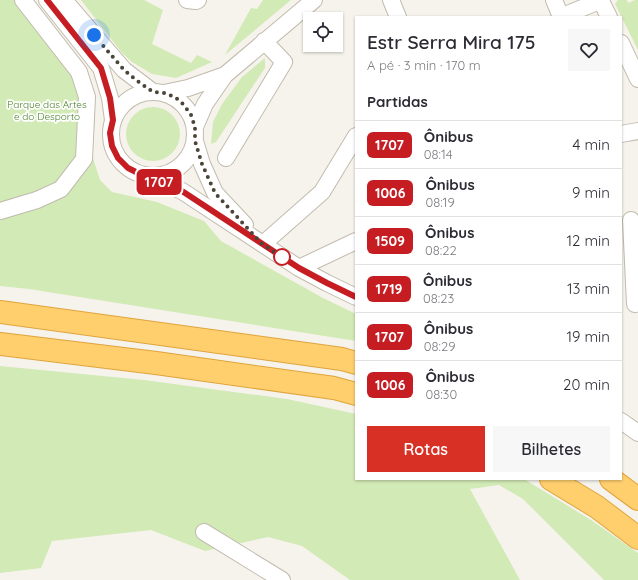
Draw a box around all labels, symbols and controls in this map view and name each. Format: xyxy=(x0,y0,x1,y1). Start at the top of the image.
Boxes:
map controls xyxy=(303,12,343,52)
button: locate xyxy=(303,12,343,52)
your location xyxy=(84,25,104,45)
button: heart xyxy=(568,29,610,71)
text: Estr Serra Mira 175 xyxy=(367,30,535,54)
text: A pé · 3 min · 170 m xyxy=(367,57,481,73)
text: Partidas xyxy=(367,92,428,111)
park label: Parque das Artes e do Desporto xyxy=(7,98,87,123)
text: Ônibus xyxy=(424,127,473,146)
text: 4 min xyxy=(572,135,610,154)
text: 1707 xyxy=(375,136,404,154)
text: 08:14 xyxy=(424,146,453,162)
line badge: 1707 xyxy=(131,169,187,195)
text: 1707 xyxy=(145,173,173,191)
text: Ônibus xyxy=(425,175,475,194)
text: 9 min xyxy=(572,183,610,202)
text: 1006 xyxy=(375,184,405,202)
text: 08:19 xyxy=(425,194,455,210)
text: Ônibus xyxy=(425,223,474,242)
text: 12 min xyxy=(566,231,610,250)
text: 1509 xyxy=(375,232,405,250)
text: 08:22 xyxy=(425,242,457,258)
unlabelled marker xyxy=(273,248,291,266)
text: Ônibus xyxy=(423,271,472,290)
text: 13 min xyxy=(567,279,610,298)
text: 1719 xyxy=(375,280,403,298)
text: 08:23 xyxy=(423,290,454,306)
text: Ônibus xyxy=(424,319,473,338)
text: 19 min xyxy=(566,327,610,346)
text: 1707 xyxy=(375,328,404,346)
text: 08:29 xyxy=(424,338,456,354)
text: Ônibus xyxy=(425,367,475,386)
text: 20 min xyxy=(563,375,610,394)
text: 1006 xyxy=(375,376,405,394)
text: 08:30 xyxy=(425,386,457,402)
button: Rotas xyxy=(367,426,485,472)
button: Bilhetes xyxy=(493,426,610,472)

